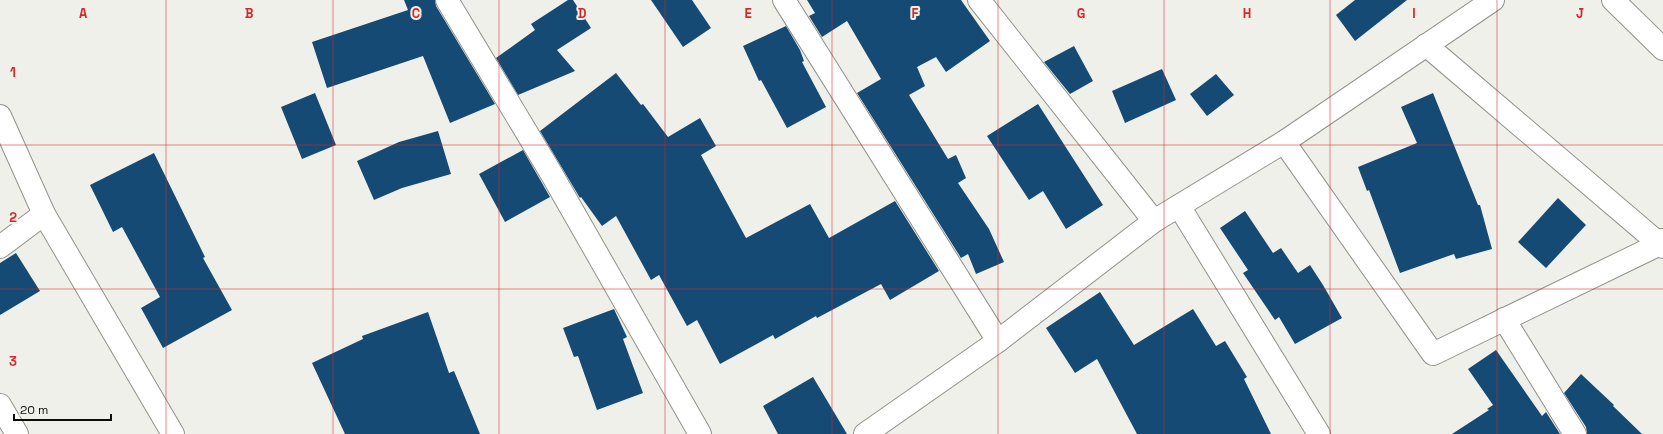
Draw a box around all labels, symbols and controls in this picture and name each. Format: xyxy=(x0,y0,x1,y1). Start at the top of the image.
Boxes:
text: A xyxy=(79,5,88,22)
text: B xyxy=(245,5,254,22)
text: C xyxy=(412,5,420,22)
text: D xyxy=(578,5,587,22)
text: E xyxy=(744,5,752,22)
text: F xyxy=(912,5,919,22)
text: G xyxy=(1077,5,1085,22)
text: H xyxy=(1243,5,1251,22)
text: I xyxy=(1412,5,1416,22)
text: J xyxy=(1576,5,1584,22)
text: 1 xyxy=(10,64,16,81)
text: 2 xyxy=(9,209,17,226)
text: 3 xyxy=(9,353,17,370)
scale bar xyxy=(14,396,111,422)
text: 20 m xyxy=(20,402,48,418)

